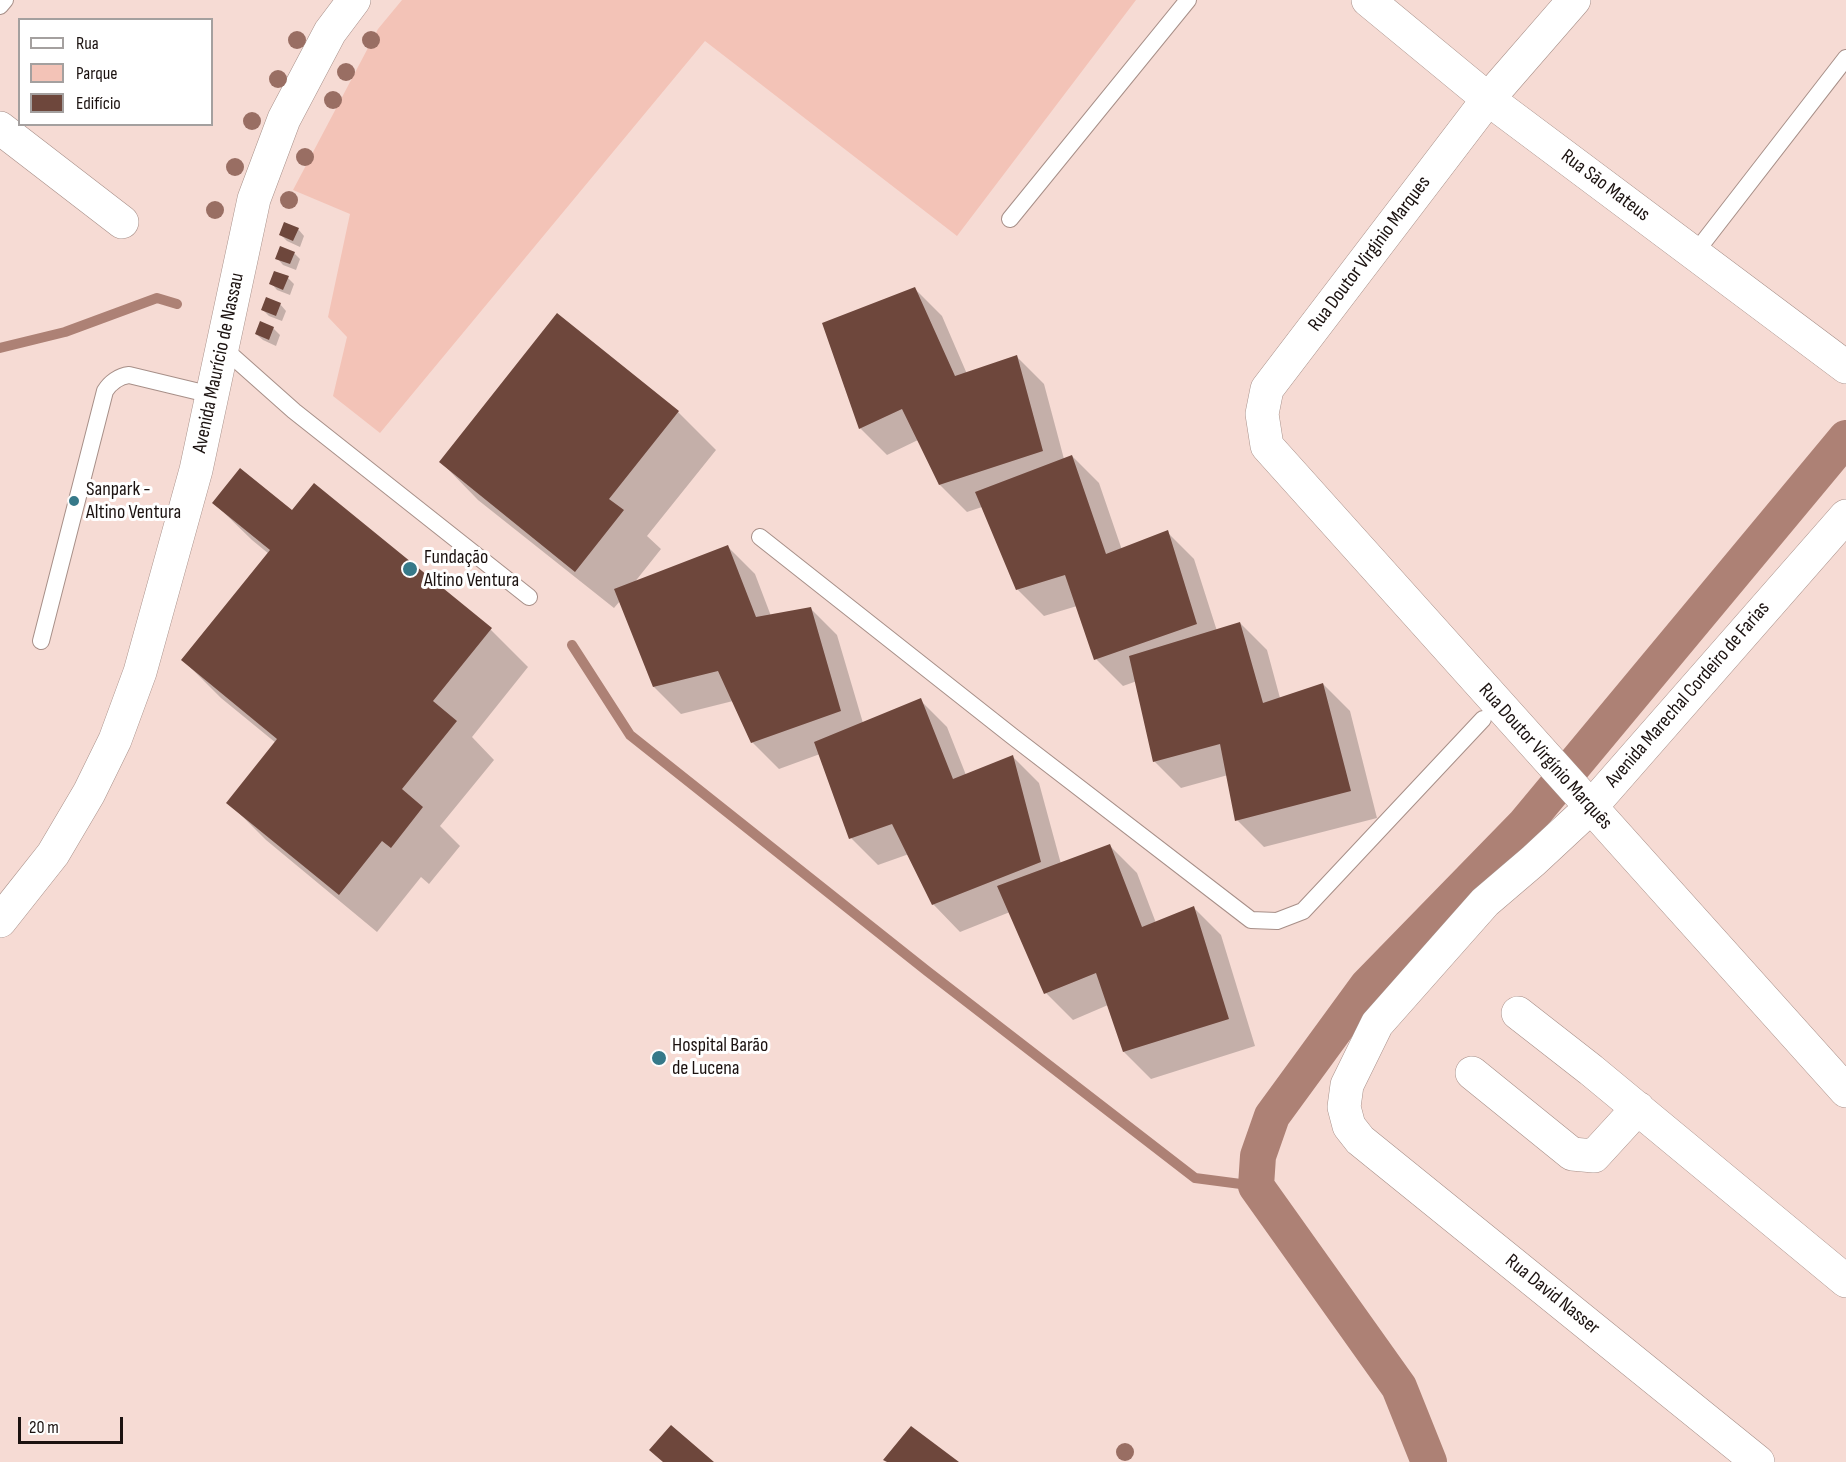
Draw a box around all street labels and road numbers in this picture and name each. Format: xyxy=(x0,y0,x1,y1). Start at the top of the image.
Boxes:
street label: Rua São Mateus xyxy=(1556,145,1654,227)
street label: Rua Doutor Virginio Marques xyxy=(1304,172,1436,336)
street label: Avenida Maurício de Nassau xyxy=(188,271,250,455)
street label: Avenida Marechal Cordeiro de Farias xyxy=(1601,597,1775,793)
street label: Rua Doutor Virgínio Marquês xyxy=(1473,679,1617,835)
street label: Rua David Nasser xyxy=(1500,1250,1604,1340)

